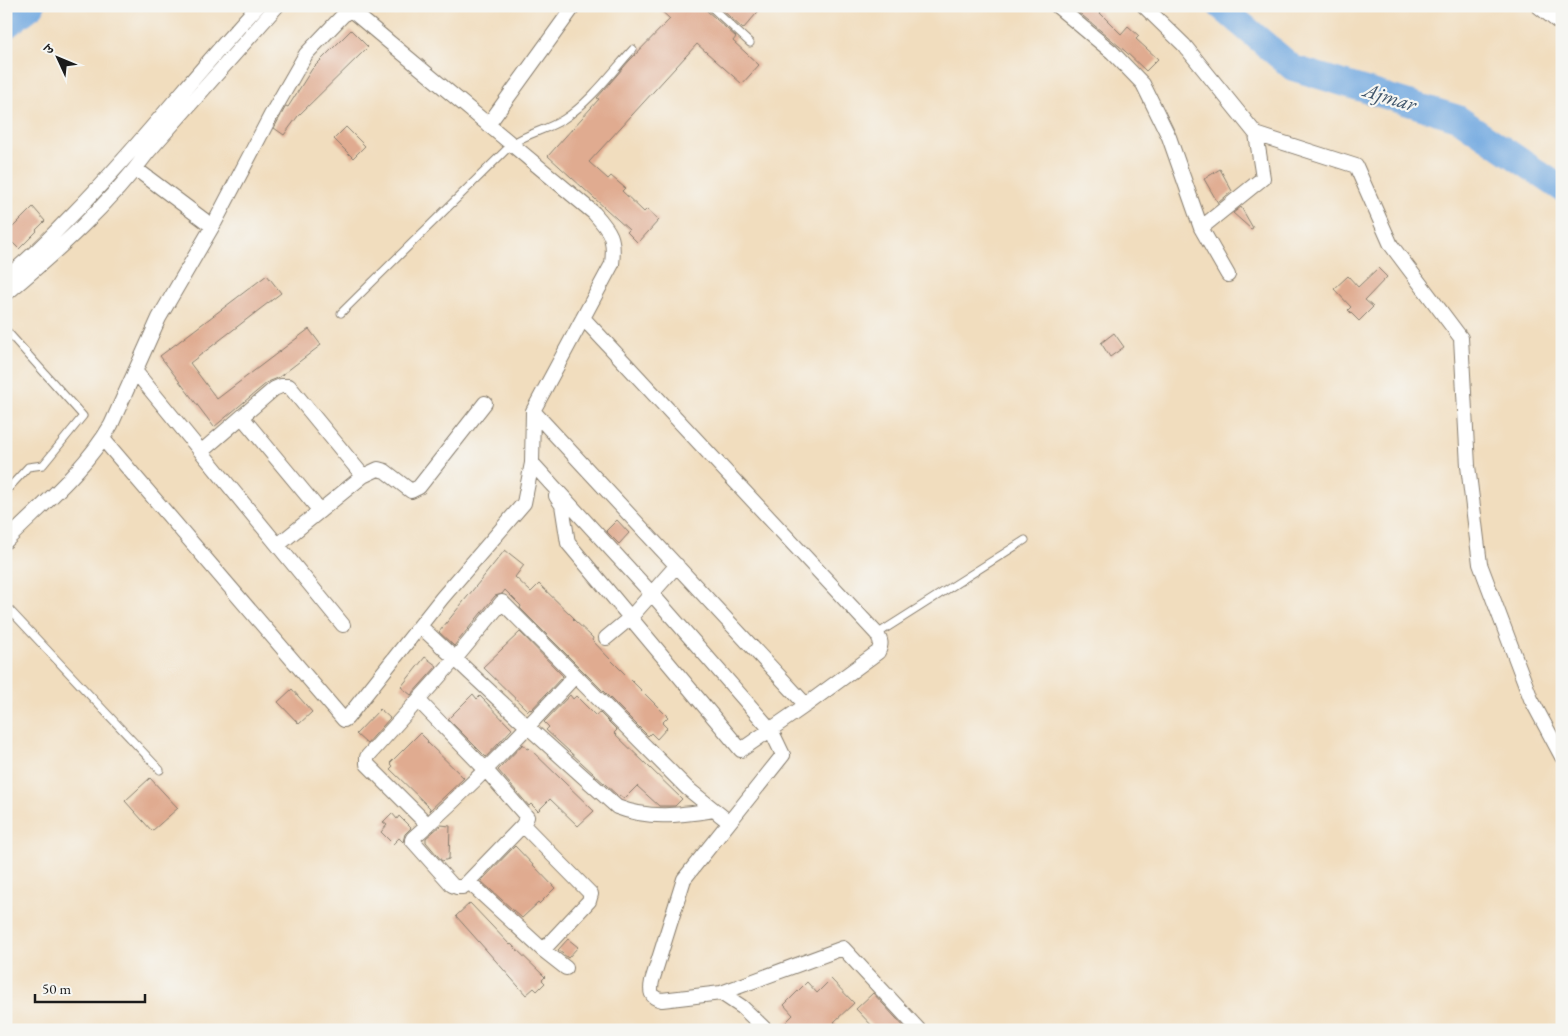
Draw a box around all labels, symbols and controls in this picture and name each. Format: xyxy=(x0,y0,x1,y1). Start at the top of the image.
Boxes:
north arrow xyxy=(32,32,82,82)
text: उ xyxy=(39,40,58,59)
water label: Ajmar xyxy=(1359,75,1421,118)
scale bar xyxy=(35,971,145,1003)
text: 50 m xyxy=(42,979,71,998)

